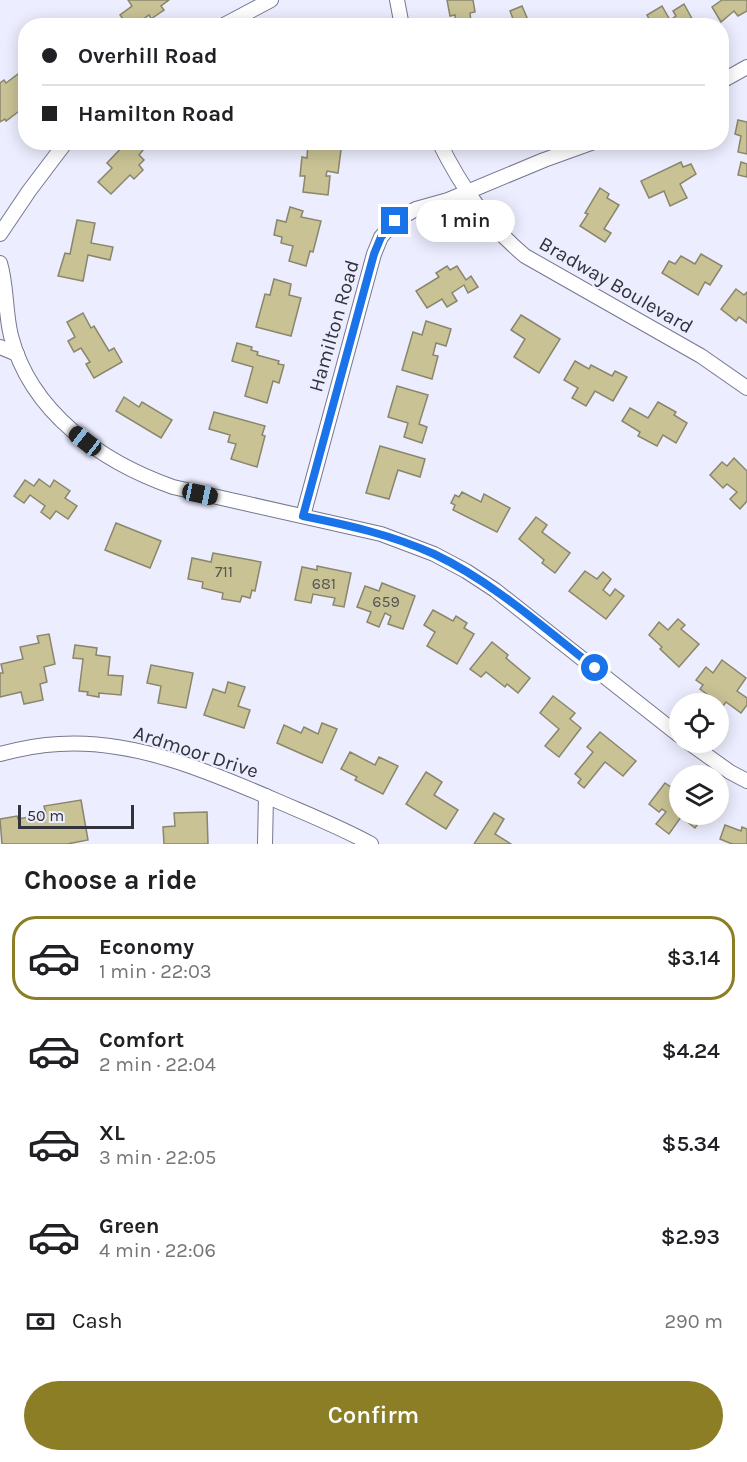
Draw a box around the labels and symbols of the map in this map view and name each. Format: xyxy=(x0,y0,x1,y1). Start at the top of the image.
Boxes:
callout: 1 min xyxy=(416,200,515,242)
route end xyxy=(381,207,408,234)
street label: Bradway Boulevard xyxy=(535,232,697,338)
street label: Hamilton Road xyxy=(304,257,364,395)
car xyxy=(65,423,105,459)
car xyxy=(181,481,219,507)
house number: 711 xyxy=(215,562,233,581)
house number: 681 xyxy=(312,574,336,593)
house number: 659 xyxy=(372,592,400,611)
route start xyxy=(581,654,608,681)
street label: Ardmoor Drive xyxy=(131,721,261,783)
scale bar xyxy=(18,802,134,830)

